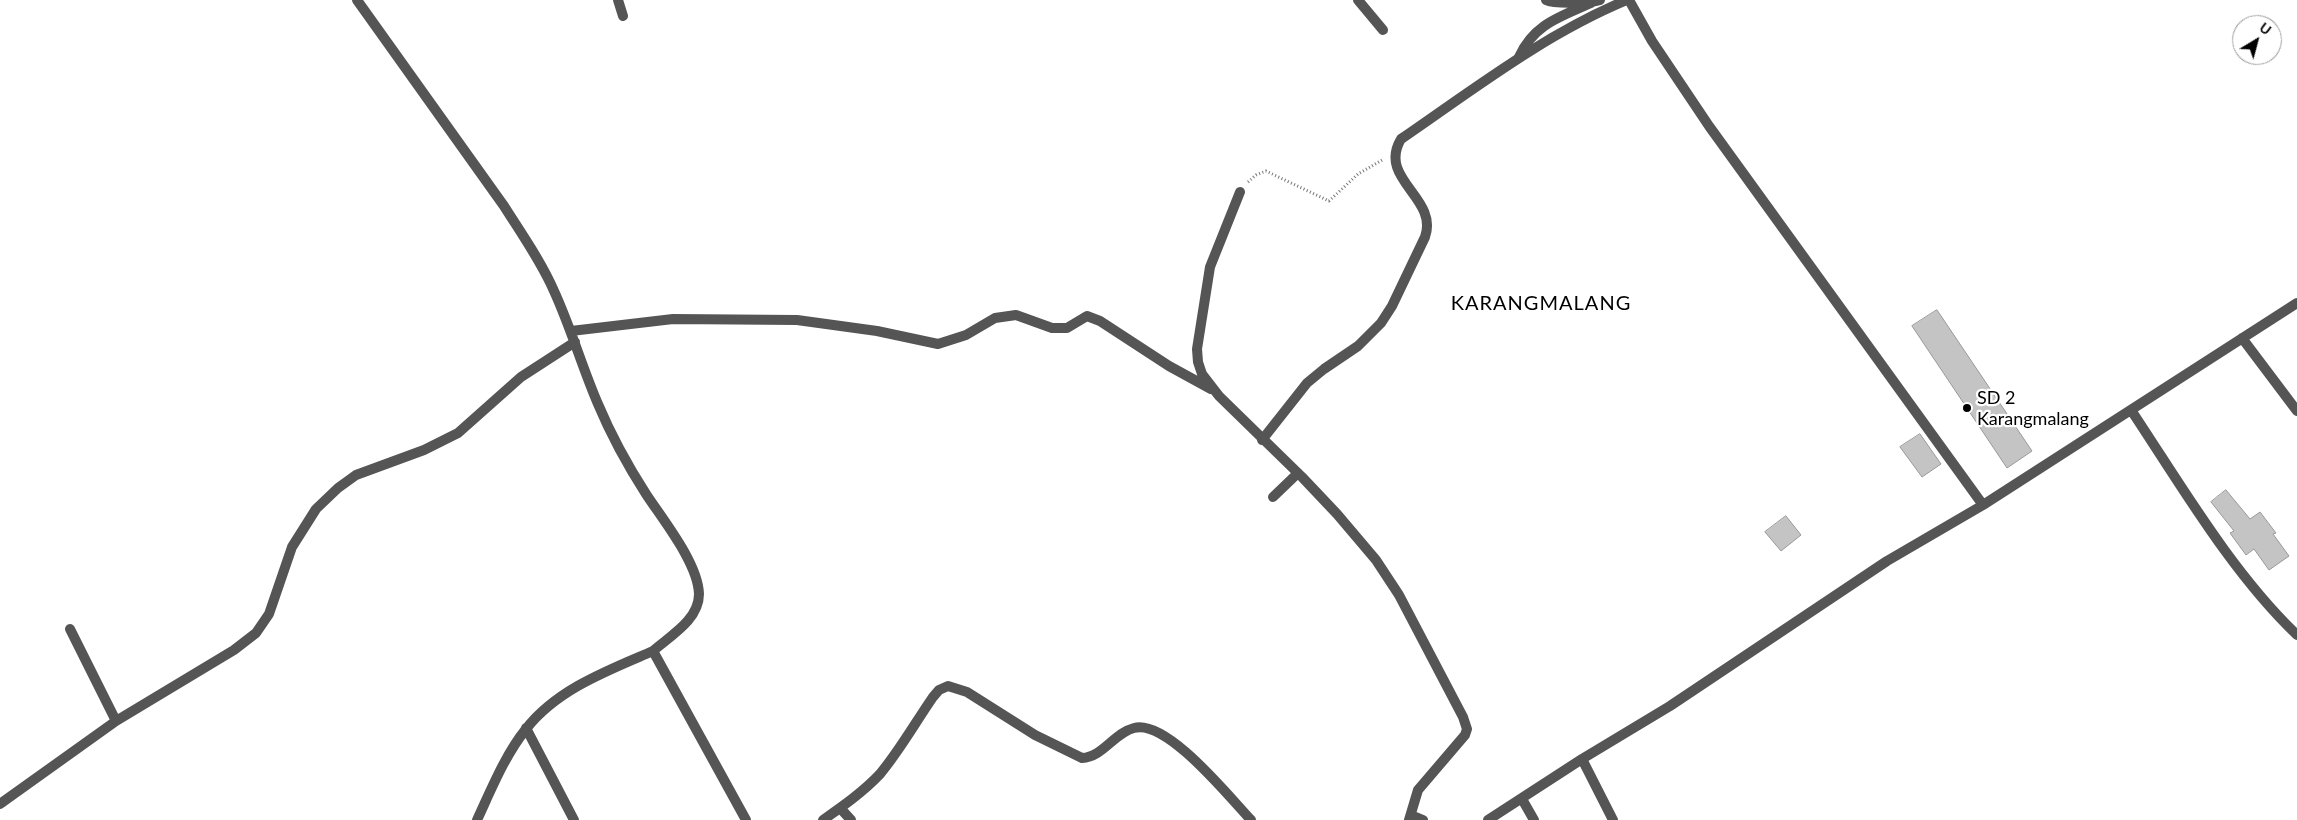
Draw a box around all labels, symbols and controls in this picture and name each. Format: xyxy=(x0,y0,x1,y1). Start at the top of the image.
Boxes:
north arrow xyxy=(2232,15,2282,65)
text: U xyxy=(2256,19,2275,38)
district label: KARANGMALANG xyxy=(1449,292,1633,316)
place label: SD 2 Karangmalang xyxy=(1977,387,2089,429)
marker: SD 2 Karangmalang xyxy=(1961,402,1973,414)

